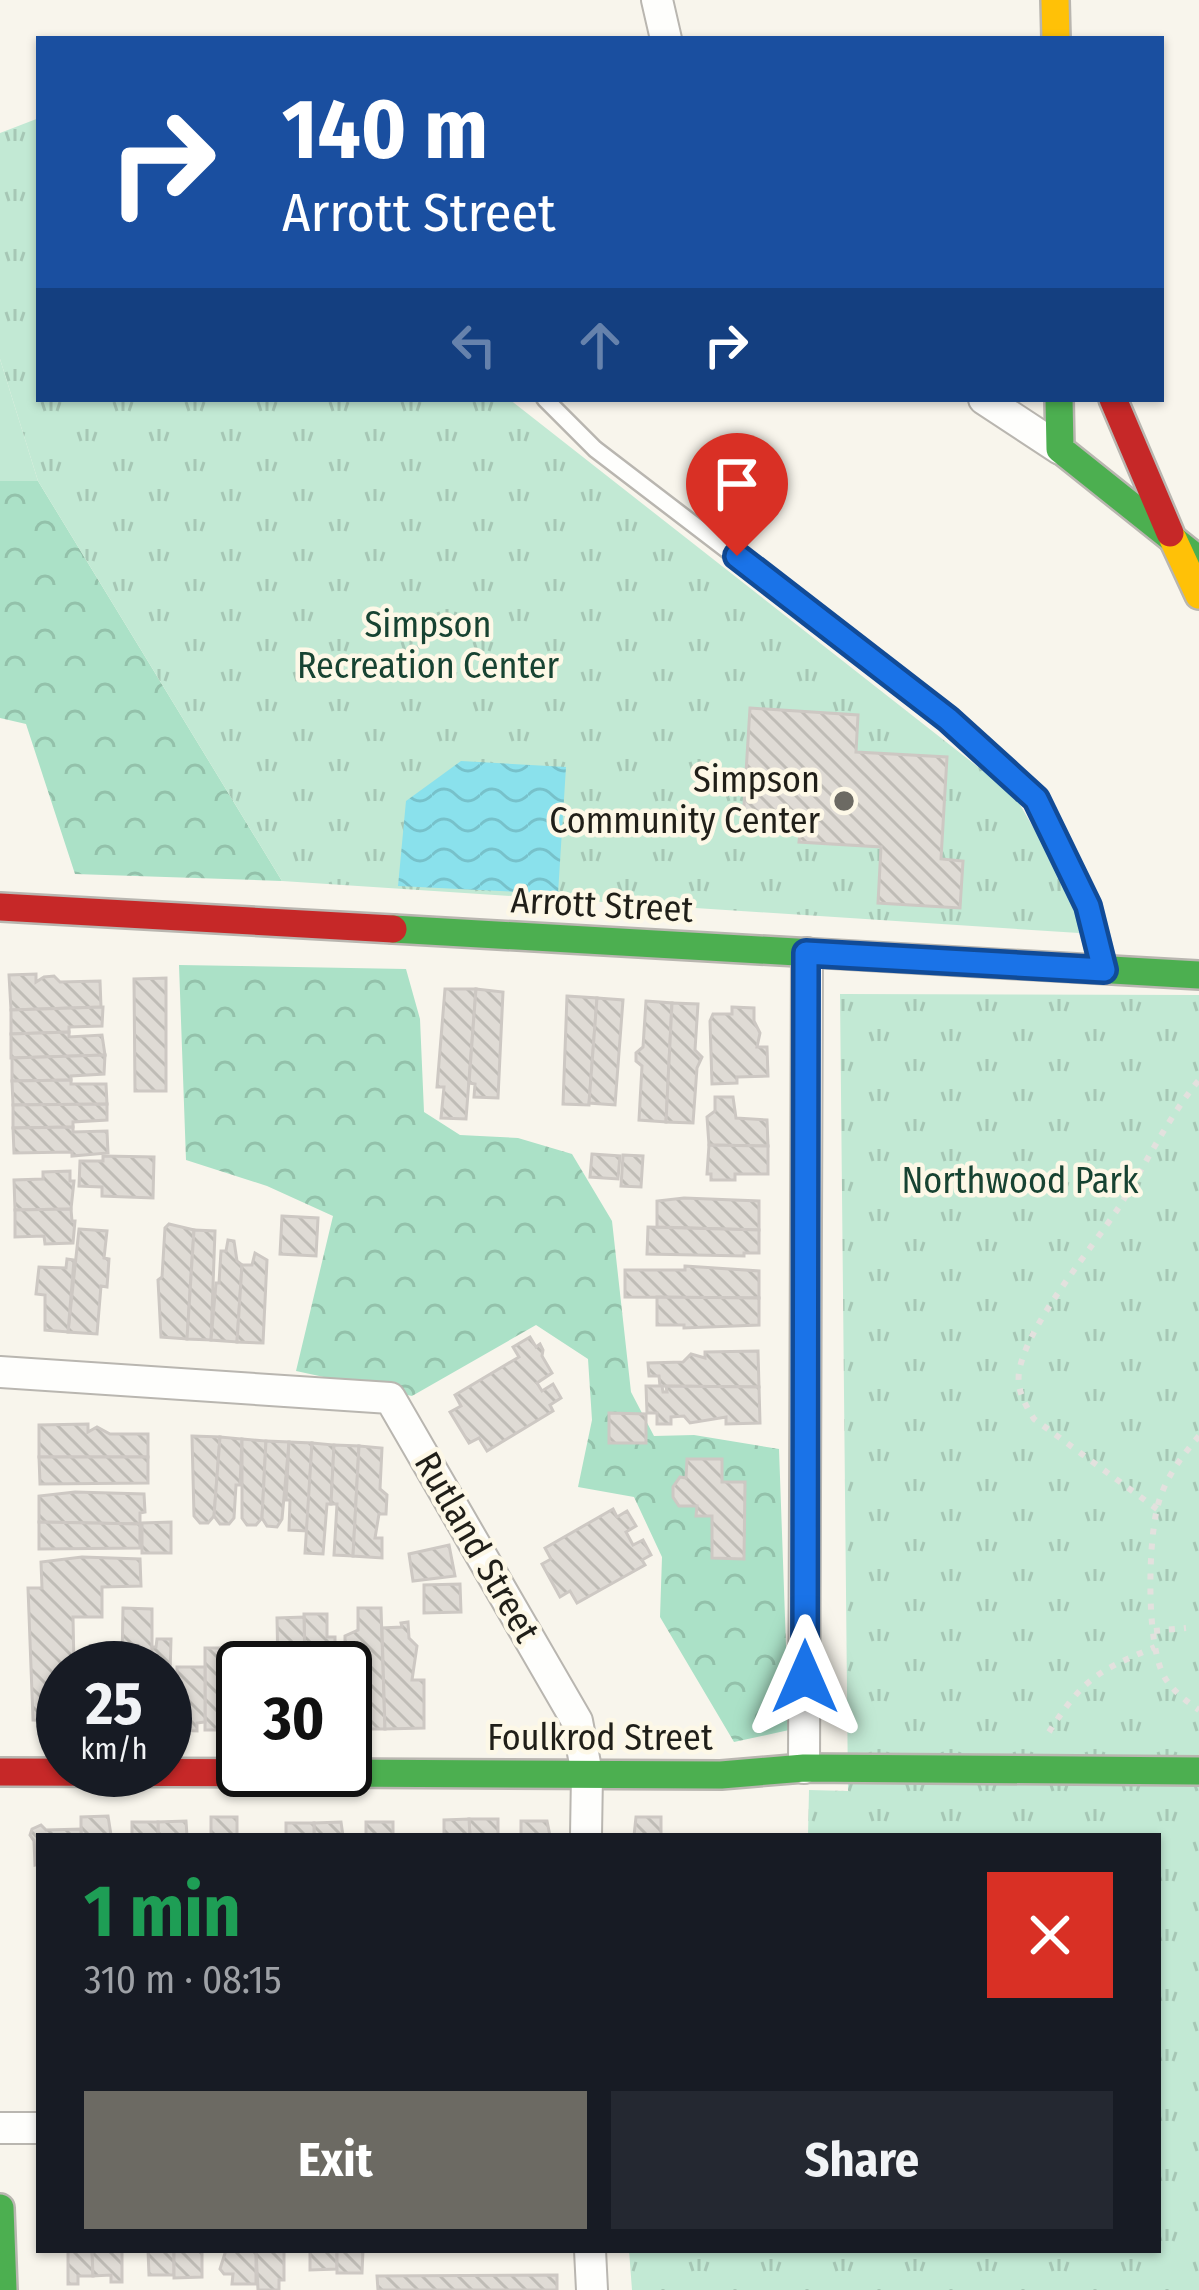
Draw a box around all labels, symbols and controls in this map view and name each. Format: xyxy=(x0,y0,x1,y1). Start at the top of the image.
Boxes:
text: 140 m xyxy=(282,79,488,180)
icon: right xyxy=(84,84,240,240)
text: Arrott Street xyxy=(282,181,556,245)
icon: left xyxy=(441,312,507,378)
icon: ahead xyxy=(567,312,633,378)
icon: right xyxy=(693,312,759,378)
pin xyxy=(686,433,788,556)
icon: arrive xyxy=(704,451,770,517)
park label: Simpson Recreation Center xyxy=(297,603,559,688)
place label: Simpson Community Center xyxy=(549,758,820,843)
marker: Simpson Community Center xyxy=(831,788,857,814)
street label: Arrott Street xyxy=(510,878,695,932)
park label: Northwood Park xyxy=(901,1159,1139,1203)
street label: Rutland Street xyxy=(405,1444,549,1650)
position arrow xyxy=(742,1614,868,1740)
speed limit sign: 30 xyxy=(216,1641,372,1797)
text: 25 xyxy=(85,1668,143,1740)
street label: Foulkrod Street xyxy=(487,1716,713,1760)
text: km/h xyxy=(81,1731,147,1767)
text: 1 min xyxy=(84,1869,241,1955)
button: close xyxy=(987,1872,1113,1998)
text: 310 m · 08:15 xyxy=(84,1957,282,2003)
button: Exit xyxy=(84,2091,587,2229)
button: Share xyxy=(611,2091,1113,2229)

